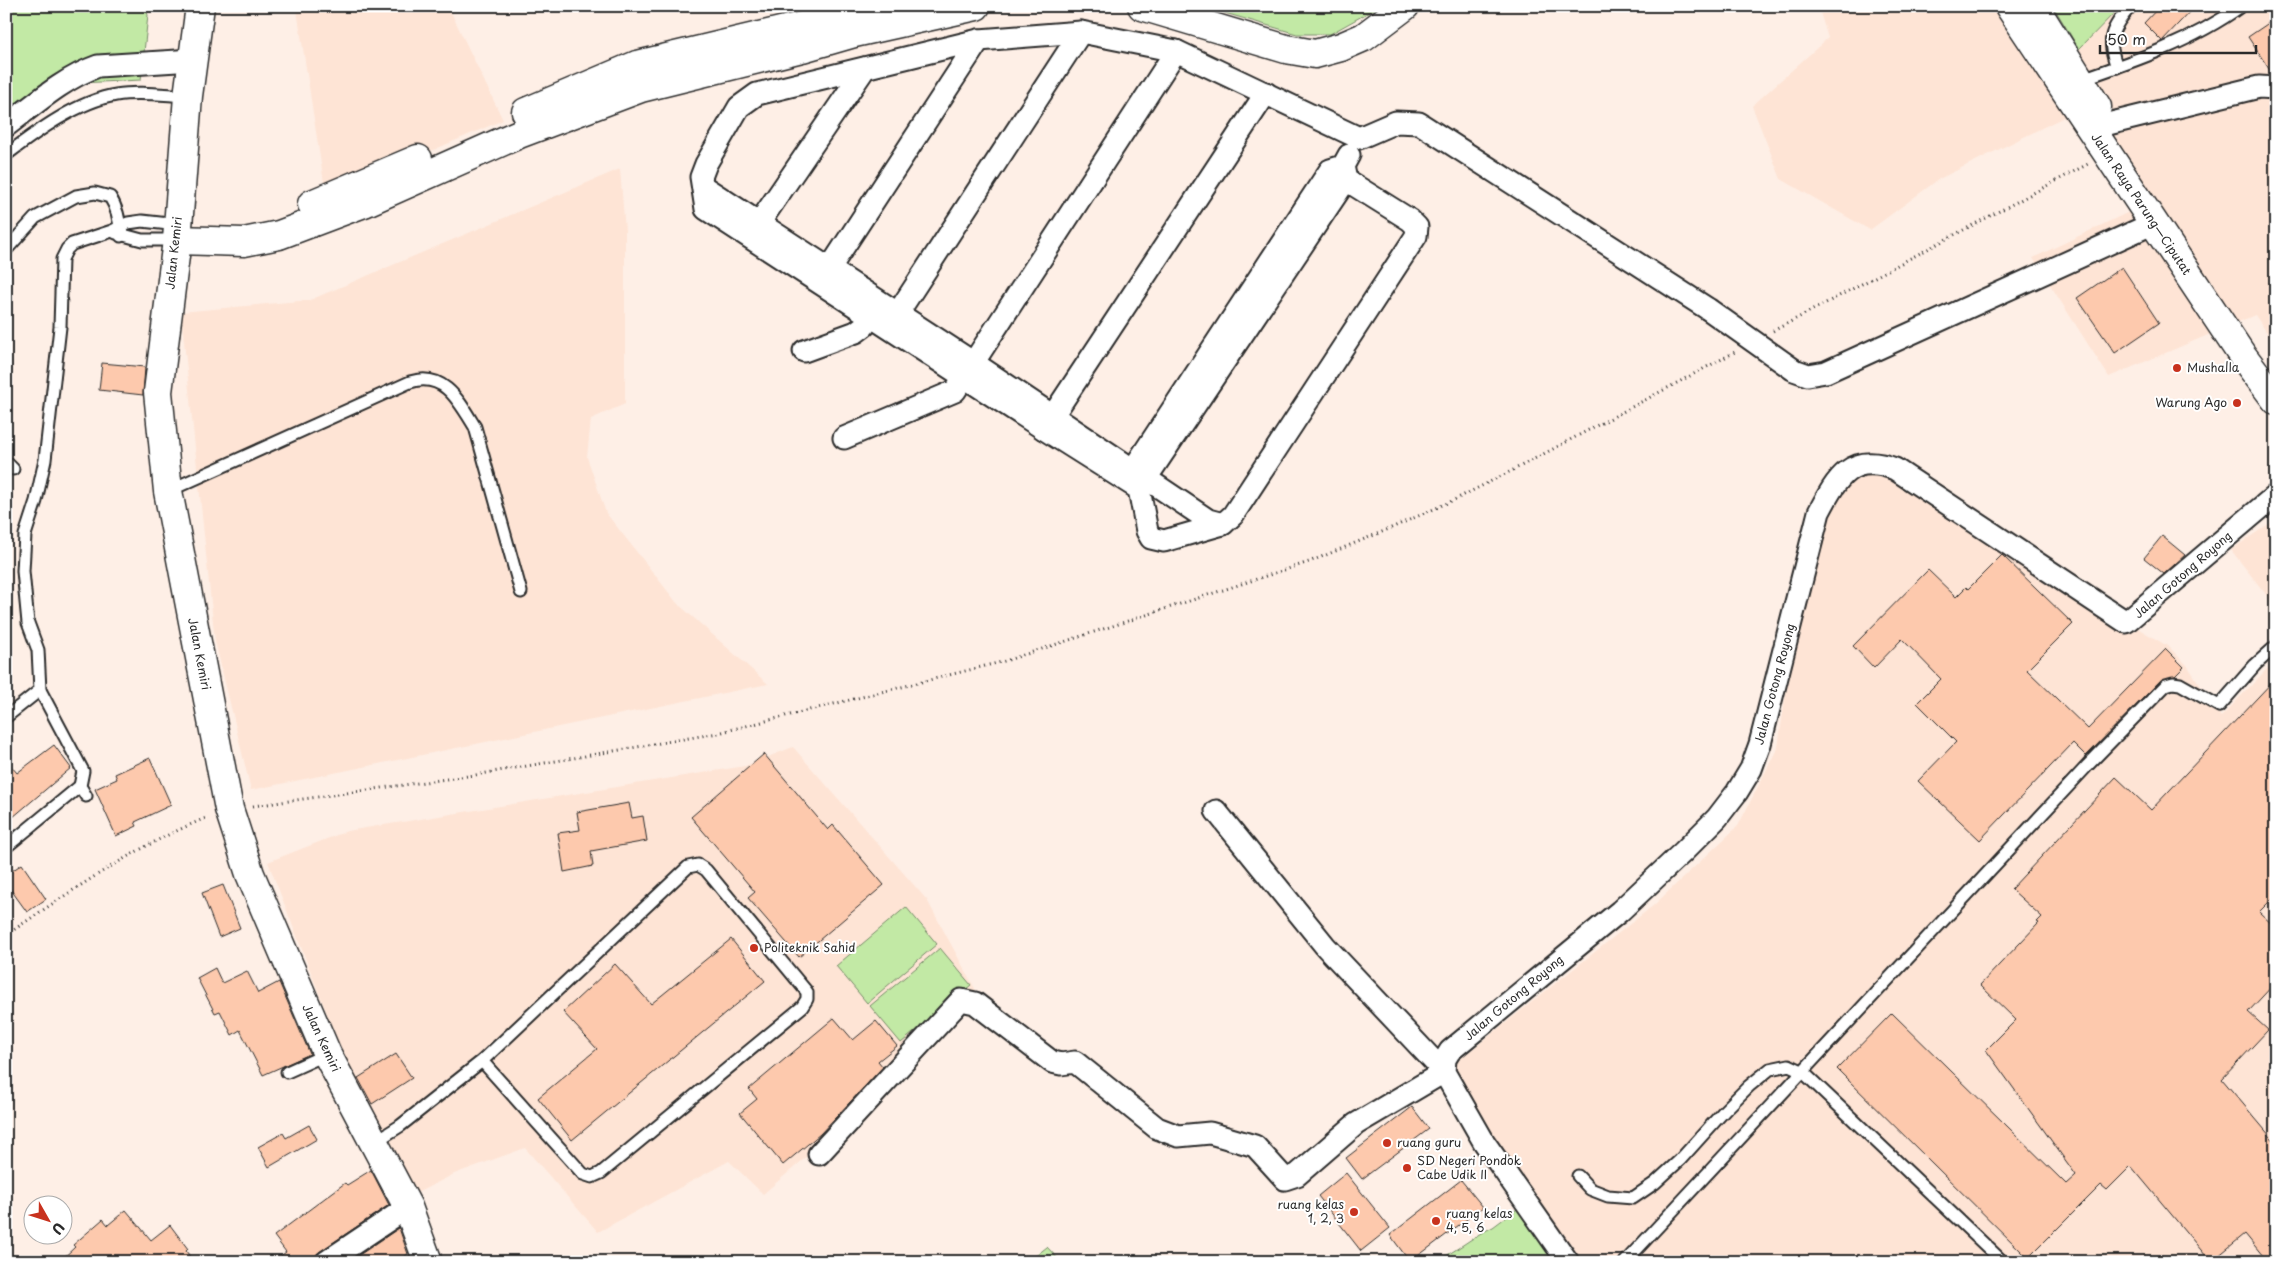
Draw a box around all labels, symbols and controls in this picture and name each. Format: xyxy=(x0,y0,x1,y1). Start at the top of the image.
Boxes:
scale bar xyxy=(2100,22,2256,54)
text: 50 m xyxy=(2107,27,2146,50)
street label: Jalan Raya Parung—Ciputat xyxy=(2087,129,2196,278)
street label: Jalan Kemiri xyxy=(160,216,186,290)
place label: Mushalla xyxy=(2187,358,2240,376)
marker: Mushalla xyxy=(2171,362,2183,374)
place label: Warung Ago xyxy=(2156,393,2227,411)
marker: Warung Ago xyxy=(2231,397,2243,409)
street label: Jalan Gotong Royong xyxy=(2129,526,2235,622)
street label: Jalan Kemiri xyxy=(184,616,216,691)
street label: Jalan Gotong Royong xyxy=(1749,621,1799,746)
place label: Politeknik Sahid xyxy=(764,938,855,956)
marker: Politeknik Sahid xyxy=(748,942,760,954)
street label: Jalan Gotong Royong xyxy=(1460,950,1567,1044)
street label: Jalan Kemiri xyxy=(298,1001,346,1075)
place label: ruang guru xyxy=(1397,1133,1461,1151)
marker: ruang guru xyxy=(1381,1137,1393,1149)
place label: SD Negeri Pondok Cabe Udik II xyxy=(1417,1151,1522,1183)
marker: SD Negeri Pondok Cabe Udik II xyxy=(1401,1162,1413,1174)
place label: ruang kelas 1, 2, 3 xyxy=(1278,1195,1345,1227)
north arrow xyxy=(22,1196,72,1246)
place label: ruang kelas 4, 5, 6 xyxy=(1446,1204,1513,1236)
marker: ruang kelas 1, 2, 3 xyxy=(1348,1206,1360,1218)
marker: ruang kelas 4, 5, 6 xyxy=(1430,1215,1442,1227)
text: U xyxy=(47,1218,70,1239)

